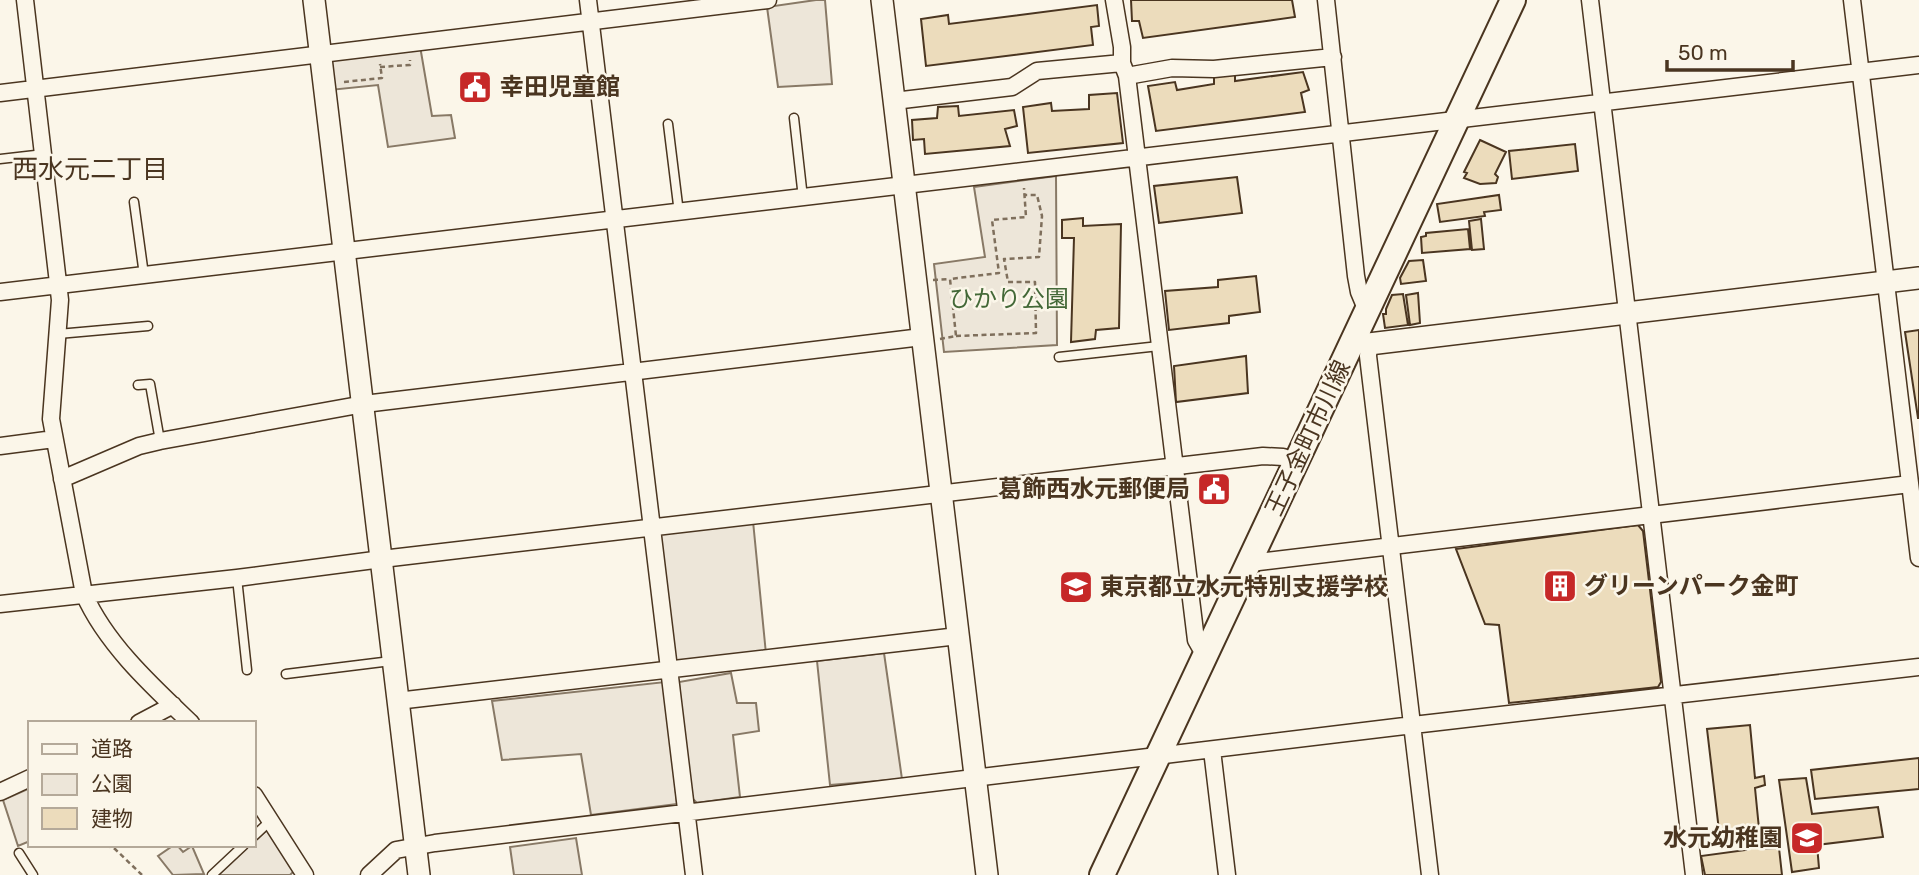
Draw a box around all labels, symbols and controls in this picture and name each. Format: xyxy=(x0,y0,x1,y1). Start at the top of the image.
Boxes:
scale bar xyxy=(1667,28,1793,72)
text: 50 m xyxy=(1678,40,1728,65)
public building icon: 幸田児童館 xyxy=(456,68,494,106)
place label: 幸田児童館 xyxy=(500,73,620,101)
district label: 西水元二丁目 xyxy=(12,154,168,185)
park label: ひかり公園 xyxy=(949,285,1069,313)
street label: 王子金町市川線 xyxy=(1260,356,1356,520)
public building icon: 葛飾西水元郵便局 xyxy=(1195,470,1233,508)
place label: 葛飾西水元郵便局 xyxy=(998,475,1190,503)
building icon: グリーンパーク金町 xyxy=(1541,567,1579,605)
school or university icon: 東京都立水元特別支援学校 xyxy=(1057,568,1095,606)
place label: グリーンパーク金町 xyxy=(1584,572,1799,600)
place label: 東京都立水元特別支援学校 xyxy=(1100,573,1388,601)
legend xyxy=(28,721,256,847)
text: 道路 xyxy=(91,736,133,761)
text: 公園 xyxy=(91,771,133,796)
text: 建物 xyxy=(91,806,133,831)
school or university icon: 水元幼稚園 xyxy=(1788,819,1826,857)
place label: 水元幼稚園 xyxy=(1663,824,1783,852)

